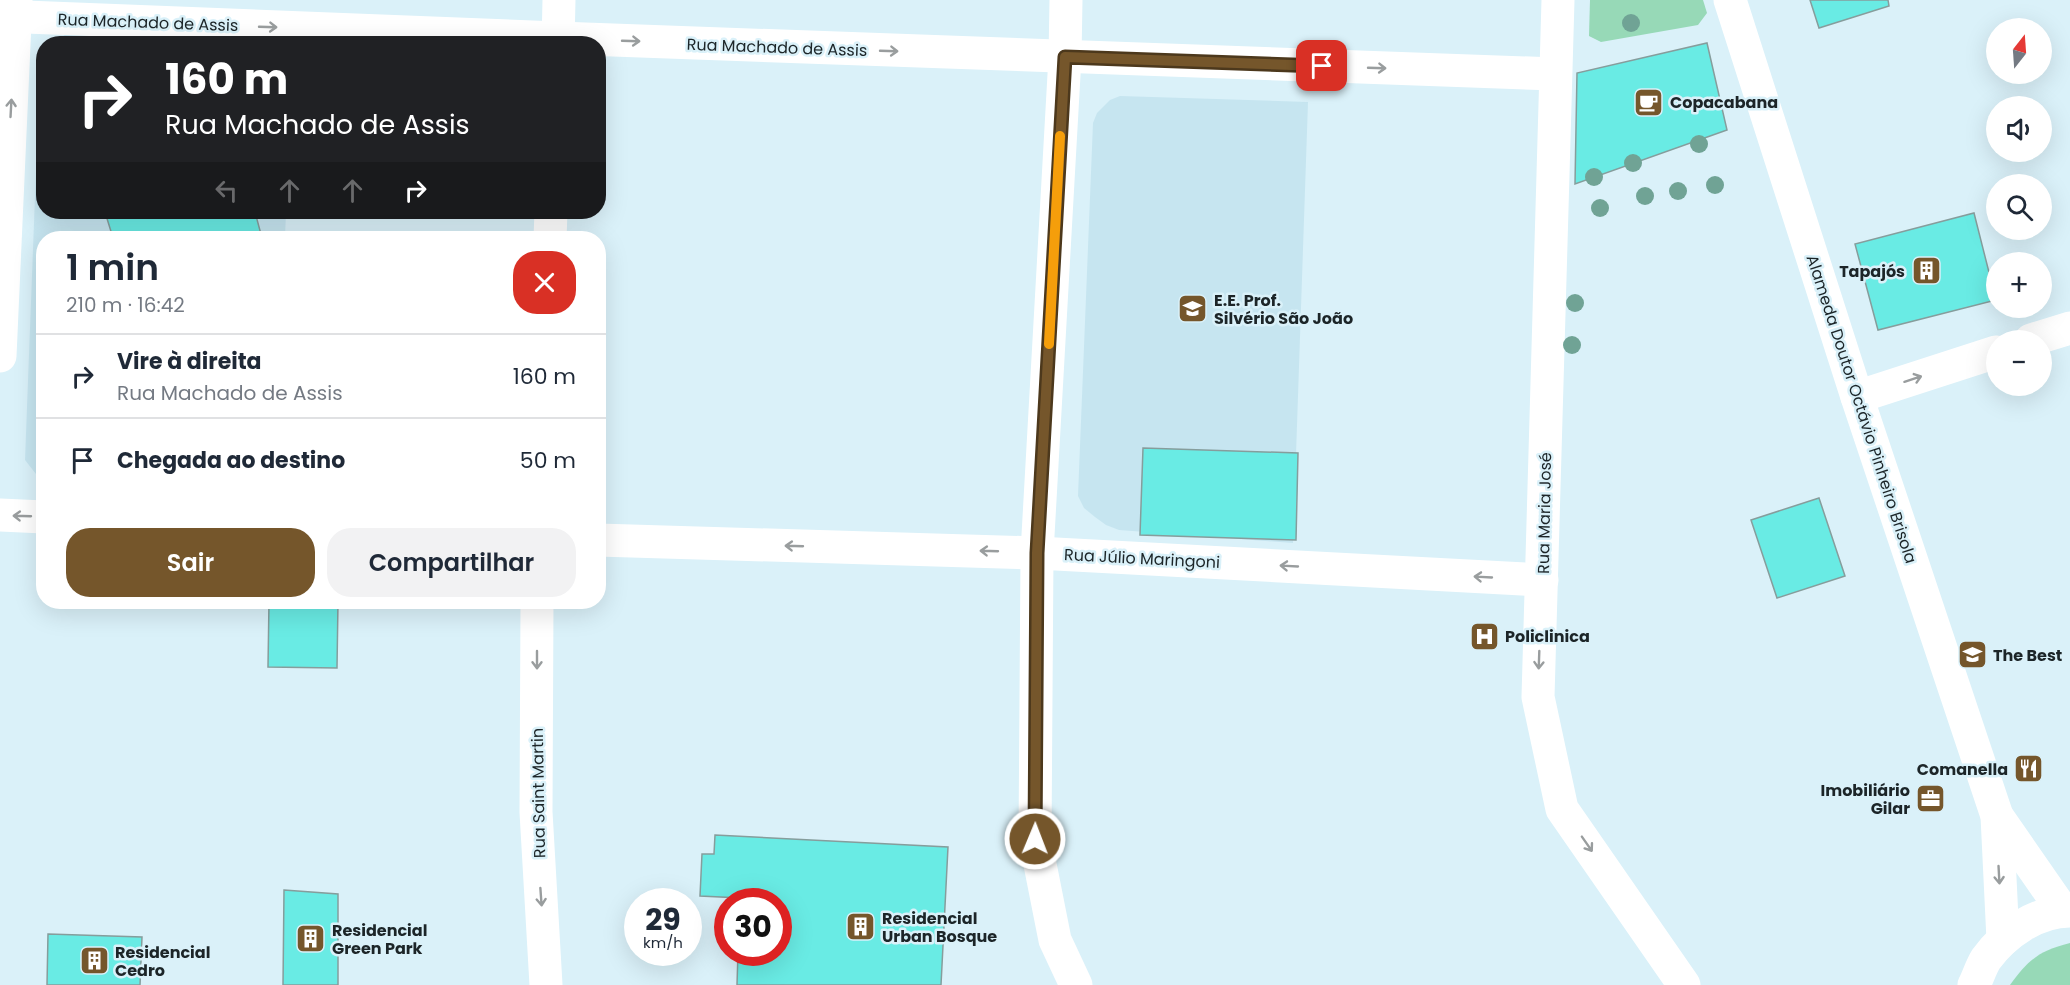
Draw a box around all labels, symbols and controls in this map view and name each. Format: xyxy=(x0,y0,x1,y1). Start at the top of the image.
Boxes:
street label: Rua Machado de Assis xyxy=(57,8,239,37)
north arrow xyxy=(1986,18,2052,84)
map controls xyxy=(1986,18,2052,396)
one-way arrow xyxy=(258,21,278,32)
street label: Rua Machado de Assis xyxy=(686,33,868,62)
one-way arrow xyxy=(620,36,640,47)
pin xyxy=(1296,40,1347,91)
one-way arrow xyxy=(878,45,898,56)
icon: arrive xyxy=(1305,49,1338,82)
text: 160 m xyxy=(165,50,288,109)
icon: right xyxy=(66,60,144,138)
one-way arrow xyxy=(1367,63,1387,74)
cafe icon: Copacabana xyxy=(1633,86,1665,118)
place label: Copacabana xyxy=(1670,91,1778,114)
button: sound xyxy=(1986,96,2052,162)
one-way arrow xyxy=(6,99,17,119)
text: Rua Machado de Assis xyxy=(165,106,470,143)
icon: left xyxy=(210,174,243,207)
icon: ahead xyxy=(273,174,306,207)
icon: ahead xyxy=(336,174,369,207)
icon: right xyxy=(399,174,432,207)
button: search xyxy=(1986,174,2052,240)
text: 1 min xyxy=(66,242,159,293)
button: close xyxy=(513,251,576,314)
street label: Alameda Doutor Octávio Pinheiro Brisola xyxy=(1801,252,1922,566)
button: + xyxy=(1986,252,2052,318)
building icon: Tapajós xyxy=(1910,255,1942,287)
place label: Tapajós xyxy=(1839,260,1905,283)
place label: E.E. Prof. Silvério São João xyxy=(1214,289,1353,330)
text: 210 m · 16:42 xyxy=(66,291,185,319)
school or university icon: E.E. Prof. Silvério São João xyxy=(1177,293,1209,325)
button: − xyxy=(1986,330,2052,396)
text: Vire à direita xyxy=(117,346,262,377)
icon: right xyxy=(66,360,99,393)
text: 160 m xyxy=(513,361,576,392)
one-way arrow xyxy=(1903,373,1922,384)
text: Rua Machado de Assis xyxy=(117,379,343,407)
icon: arrive xyxy=(66,444,99,477)
text: Chegada ao destino xyxy=(117,445,345,476)
text: 50 m xyxy=(520,445,576,476)
street label: Rua Maria José xyxy=(1532,452,1557,574)
one-way arrow xyxy=(12,510,32,522)
button: Sair xyxy=(66,528,315,597)
button: Compartilhar xyxy=(327,528,576,597)
one-way arrow xyxy=(785,540,805,551)
street label: Rua Júlio Maringoni xyxy=(1063,543,1221,574)
one-way arrow xyxy=(980,546,1000,557)
one-way arrow xyxy=(1279,561,1299,572)
one-way arrow xyxy=(1474,571,1494,582)
hospital icon: Policlinica xyxy=(1468,620,1500,652)
place label: Policlinica xyxy=(1505,625,1590,648)
school or university icon: The Best xyxy=(1956,639,1988,671)
place label: The Best xyxy=(1993,644,2062,667)
one-way arrow xyxy=(531,649,543,669)
one-way arrow xyxy=(1534,649,1545,669)
street label: Rua Saint Martin xyxy=(526,728,551,858)
restaurant icon: Comanella xyxy=(2013,753,2045,785)
place label: Comanella xyxy=(1917,758,2008,781)
place label: Imobiliário Gilar xyxy=(1820,779,1910,820)
office icon: Imobiliário Gilar xyxy=(1915,783,1947,815)
position arrow xyxy=(1003,807,1067,871)
one-way arrow xyxy=(1581,836,1593,852)
one-way arrow xyxy=(1994,864,2005,884)
one-way arrow xyxy=(536,886,547,906)
speed limit sign: 30 xyxy=(714,888,792,966)
text: 29 xyxy=(645,898,681,941)
place label: Residencial Urban Bosque xyxy=(882,907,997,948)
building icon: Residencial Urban Bosque xyxy=(845,911,877,943)
place label: Residencial Green Park xyxy=(332,919,427,960)
building icon: Residencial Green Park xyxy=(295,923,327,955)
text: km/h xyxy=(643,932,683,953)
place label: Residencial Cedro xyxy=(115,941,210,982)
building icon: Residencial Cedro xyxy=(78,945,110,977)

